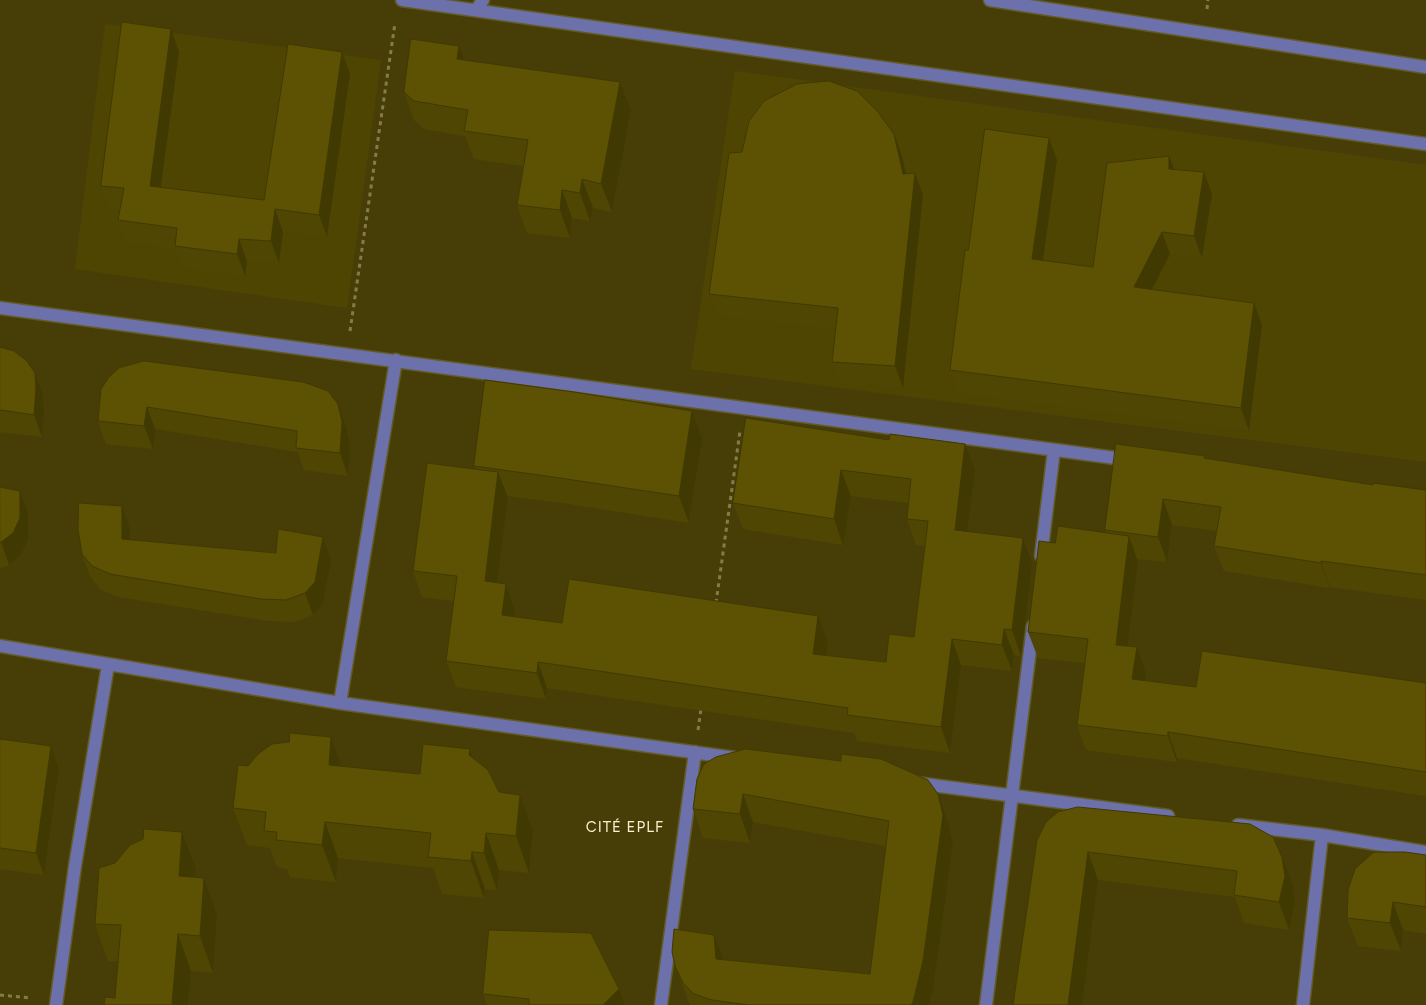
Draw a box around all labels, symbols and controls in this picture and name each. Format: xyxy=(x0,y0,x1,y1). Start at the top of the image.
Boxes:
district label: CITÉ EPLF xyxy=(585,819,665,837)

